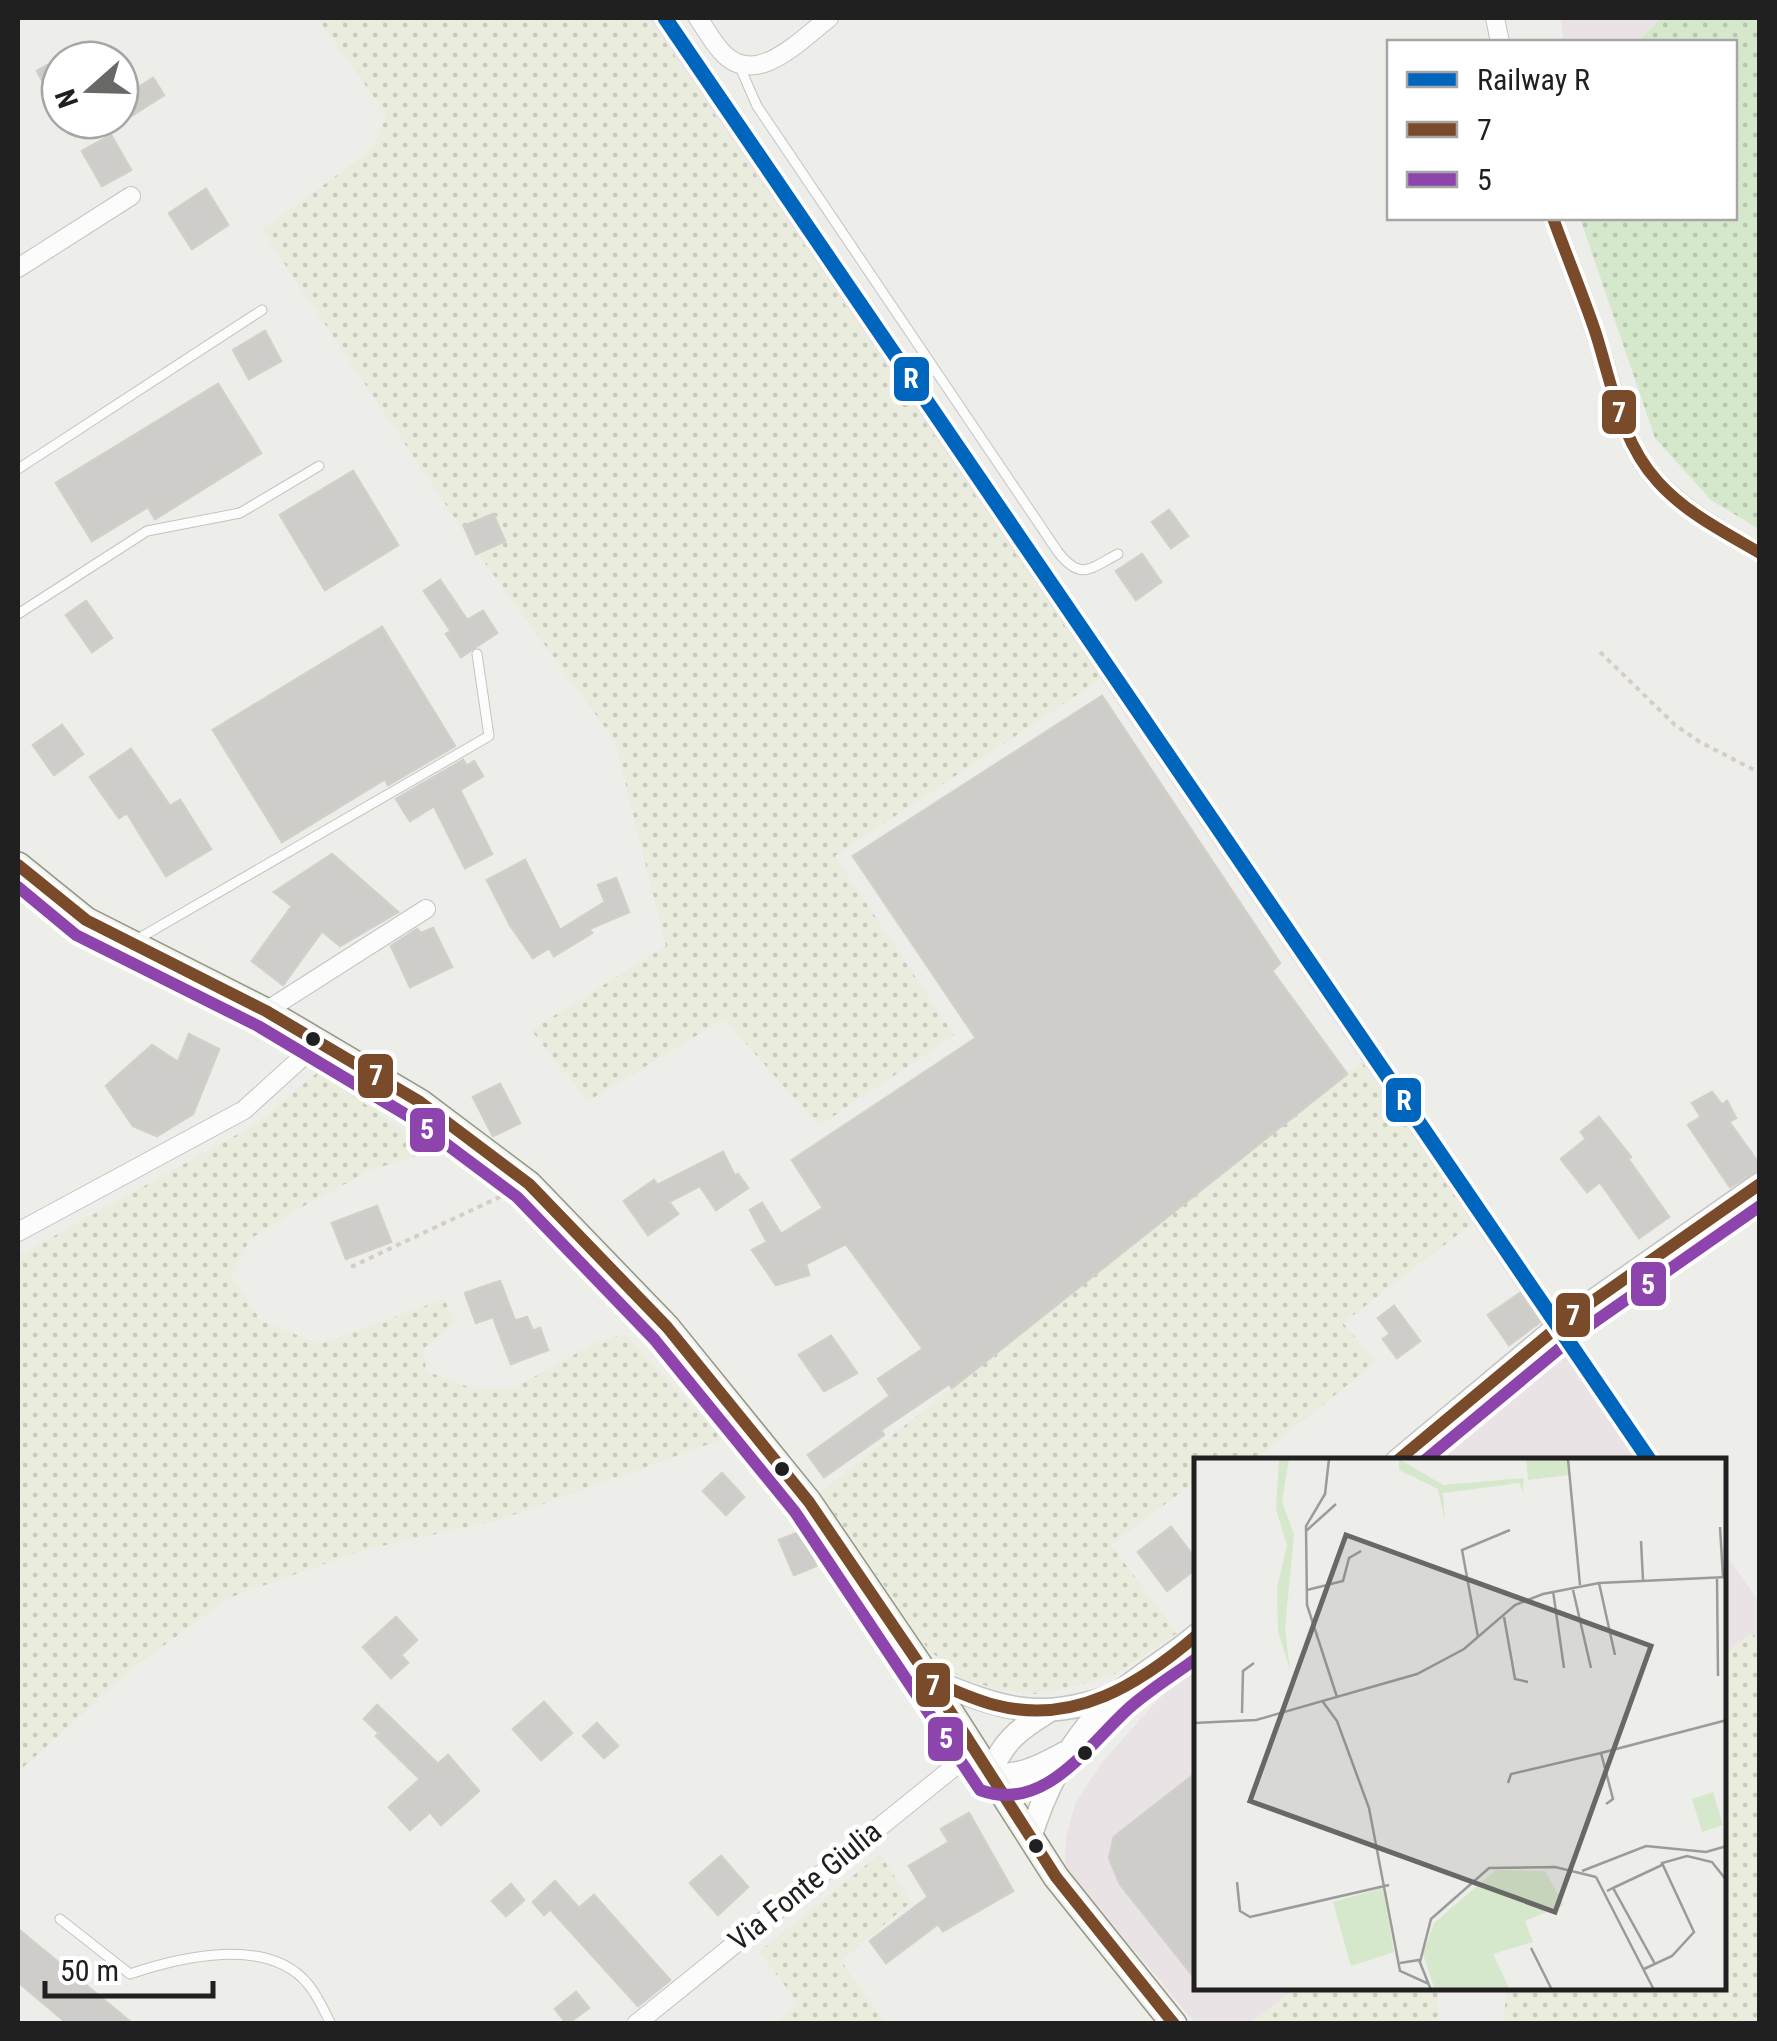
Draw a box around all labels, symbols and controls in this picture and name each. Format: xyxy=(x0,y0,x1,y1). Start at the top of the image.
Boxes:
north arrow xyxy=(40,40,140,140)
legend xyxy=(1387,40,1737,220)
text: Railway R xyxy=(1477,62,1590,97)
text: N xyxy=(49,85,85,112)
text: 7 xyxy=(1477,112,1492,147)
text: 5 xyxy=(1477,162,1492,197)
line badge: R xyxy=(892,355,931,403)
text: R xyxy=(903,362,919,395)
line badge: 7 xyxy=(1600,388,1638,436)
text: 7 xyxy=(1612,396,1626,429)
unlabelled marker xyxy=(303,1029,323,1049)
line badge: 7 xyxy=(356,1052,395,1100)
text: 7 xyxy=(369,1059,383,1092)
line badge: R xyxy=(1384,1076,1423,1124)
text: R xyxy=(1396,1084,1412,1117)
line badge: 5 xyxy=(408,1106,447,1154)
text: 5 xyxy=(420,1113,434,1146)
line badge: 5 xyxy=(1629,1260,1668,1308)
text: 5 xyxy=(1641,1268,1655,1301)
line badge: 7 xyxy=(1554,1291,1592,1339)
text: 7 xyxy=(1566,1299,1580,1332)
inset map xyxy=(1194,1458,1727,1991)
unlabelled marker xyxy=(772,1459,792,1479)
line badge: 7 xyxy=(914,1661,952,1709)
text: 7 xyxy=(926,1669,940,1702)
line badge: 5 xyxy=(926,1715,965,1763)
text: 5 xyxy=(939,1722,953,1755)
unlabelled marker xyxy=(1075,1743,1095,1763)
street label: Via Fonte Giulia xyxy=(721,1814,888,1958)
unlabelled marker xyxy=(1026,1836,1046,1856)
scale bar xyxy=(45,1936,212,1998)
text: 50 m xyxy=(60,1953,119,1988)

